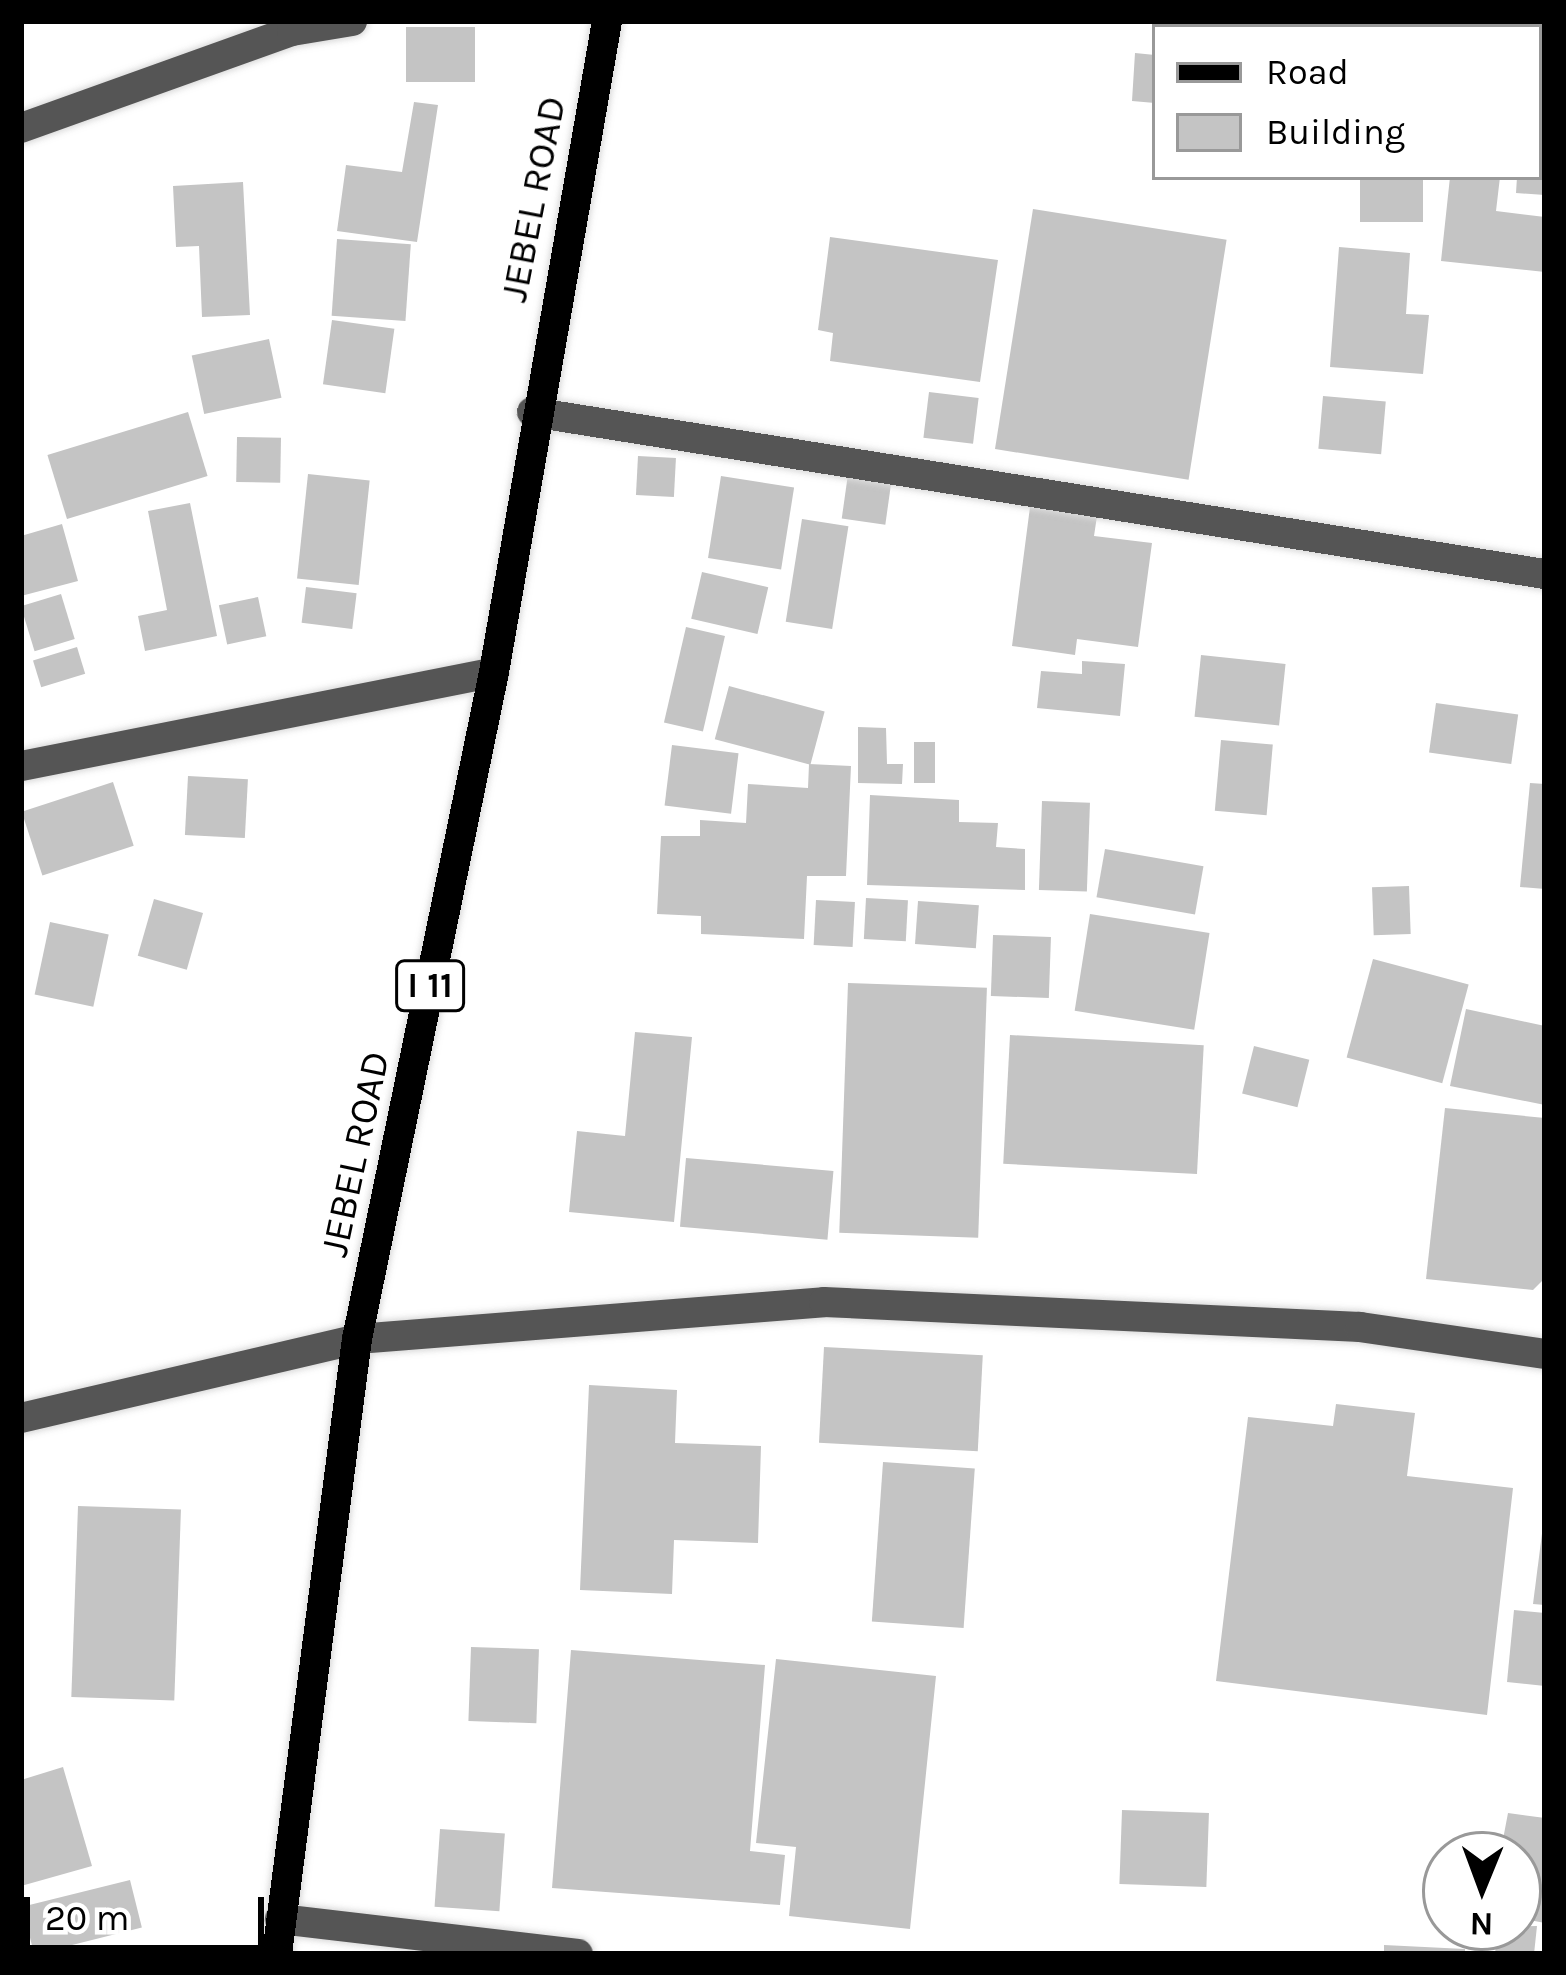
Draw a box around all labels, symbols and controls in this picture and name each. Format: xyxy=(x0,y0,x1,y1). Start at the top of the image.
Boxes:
legend xyxy=(1152,24,1542,180)
text: Road xyxy=(1266,51,1349,93)
street label: JEBEL ROAD xyxy=(490,92,576,306)
text: Building xyxy=(1266,111,1405,153)
road number: I 11 xyxy=(394,956,466,1016)
street label: JEBEL ROAD xyxy=(310,1047,400,1261)
north arrow xyxy=(1422,1831,1542,1951)
scale bar xyxy=(30,1873,270,1947)
text: 20 m xyxy=(45,1897,129,1939)
text: N xyxy=(1469,1905,1494,1943)

